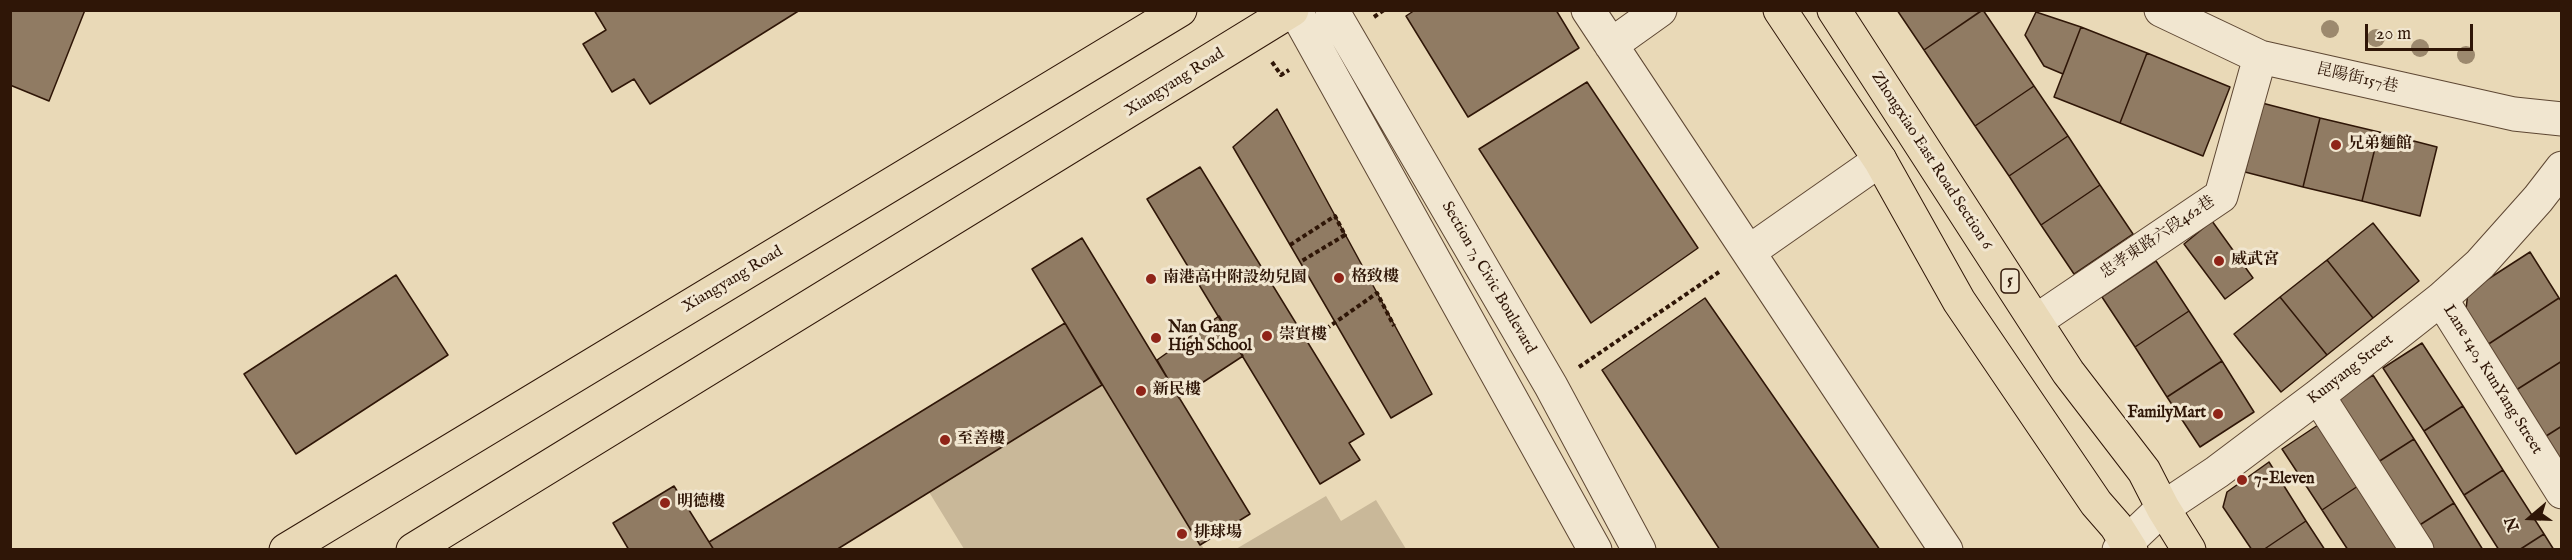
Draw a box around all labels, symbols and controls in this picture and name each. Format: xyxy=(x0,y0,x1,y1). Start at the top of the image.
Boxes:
scale bar xyxy=(2368,12,2476,50)
text: 20 m xyxy=(2376,23,2411,46)
street label: Xiangyang Road xyxy=(1122,45,1228,121)
street label: 昆陽街157巷 xyxy=(2314,60,2400,98)
street label: Zhongxiao East Road Section 6 xyxy=(1866,68,1996,254)
place label: 兄弟麵館 xyxy=(2348,135,2412,155)
marker: 兄弟麵館 xyxy=(2329,138,2343,152)
street label: 忠孝東路六段462巷 xyxy=(2097,193,2219,283)
street label: Section 7, Civic Boulevard xyxy=(1437,198,1539,358)
street label: Xiangyang Road xyxy=(679,243,787,317)
place label: 威武宮 xyxy=(2231,251,2279,271)
marker: 威武宮 xyxy=(2212,254,2226,268)
place label: 格致樓 xyxy=(1351,268,1399,288)
place label: 南港高中附設幼兒園 xyxy=(1163,269,1307,289)
road number: 5 xyxy=(2001,269,2019,293)
marker: 格致樓 xyxy=(1332,271,1346,285)
marker: 南港高中附設幼兒園 xyxy=(1144,272,1158,286)
street label: Lane 140, KunYang Street xyxy=(2438,302,2546,458)
place label: Nan Gang High School xyxy=(1168,319,1252,357)
place label: 崇實樓 xyxy=(1279,326,1327,346)
marker: 崇實樓 xyxy=(1260,329,1274,343)
marker: Nan Gang High School xyxy=(1149,331,1163,345)
street label: Kunyang Street xyxy=(2304,331,2398,409)
place label: 新民樓 xyxy=(1153,381,1201,401)
marker: 新民樓 xyxy=(1134,384,1148,398)
place label: FamilyMart xyxy=(2128,404,2206,424)
marker: FamilyMart xyxy=(2211,407,2225,421)
place label: 至善樓 xyxy=(957,430,1005,450)
marker: 至善樓 xyxy=(938,433,952,447)
place label: 7-Eleven xyxy=(2254,470,2315,490)
marker: 7-Eleven xyxy=(2235,473,2249,487)
north arrow xyxy=(2500,488,2560,548)
place label: 明德樓 xyxy=(677,493,725,513)
marker: 明德樓 xyxy=(658,496,672,510)
text: N xyxy=(2501,514,2525,534)
place label: 排球場 xyxy=(1194,524,1242,544)
marker: 排球場 xyxy=(1175,527,1189,541)

